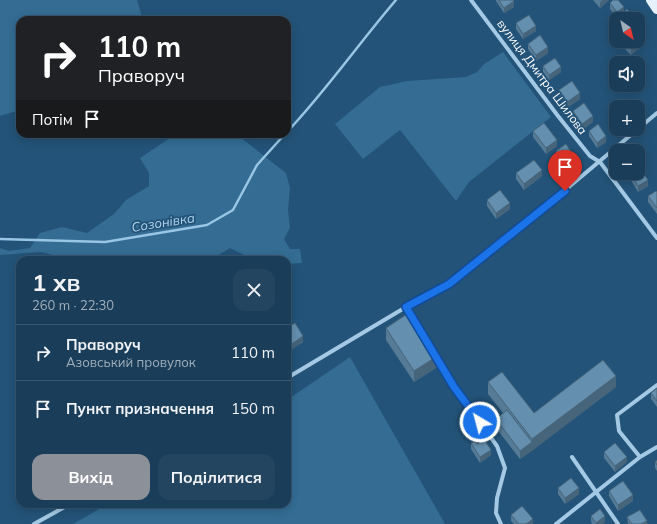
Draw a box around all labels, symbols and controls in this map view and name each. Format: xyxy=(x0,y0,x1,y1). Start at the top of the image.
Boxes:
north arrow xyxy=(609,12,645,48)
map controls xyxy=(609,12,645,180)
street label: вулиця Дмитра Шилова xyxy=(494,16,591,137)
text: 110 m xyxy=(98,29,181,64)
icon: right xyxy=(32,32,84,84)
button: sound xyxy=(609,56,645,92)
text: Праворуч xyxy=(98,64,185,87)
button: + xyxy=(609,100,645,136)
icon: arrive xyxy=(81,108,103,130)
text: Потім xyxy=(32,110,73,129)
button: − xyxy=(609,144,645,180)
pin xyxy=(548,150,582,191)
icon: arrive xyxy=(554,156,576,178)
water label: Созонівка xyxy=(130,209,196,235)
text: 1 хв xyxy=(32,267,80,297)
button: close xyxy=(233,269,275,311)
text: 260 m · 22:30 xyxy=(32,297,114,313)
text: Праворуч xyxy=(66,335,141,354)
icon: right xyxy=(32,342,54,364)
text: 110 m xyxy=(231,343,275,362)
text: Азовський провулок xyxy=(66,354,196,370)
icon: arrive xyxy=(32,398,54,420)
text: Пункт призначення xyxy=(66,399,214,418)
text: 150 m xyxy=(231,399,275,418)
position arrow xyxy=(459,401,501,443)
button: Вихід xyxy=(32,454,150,500)
button: Поділитися xyxy=(158,454,275,500)

